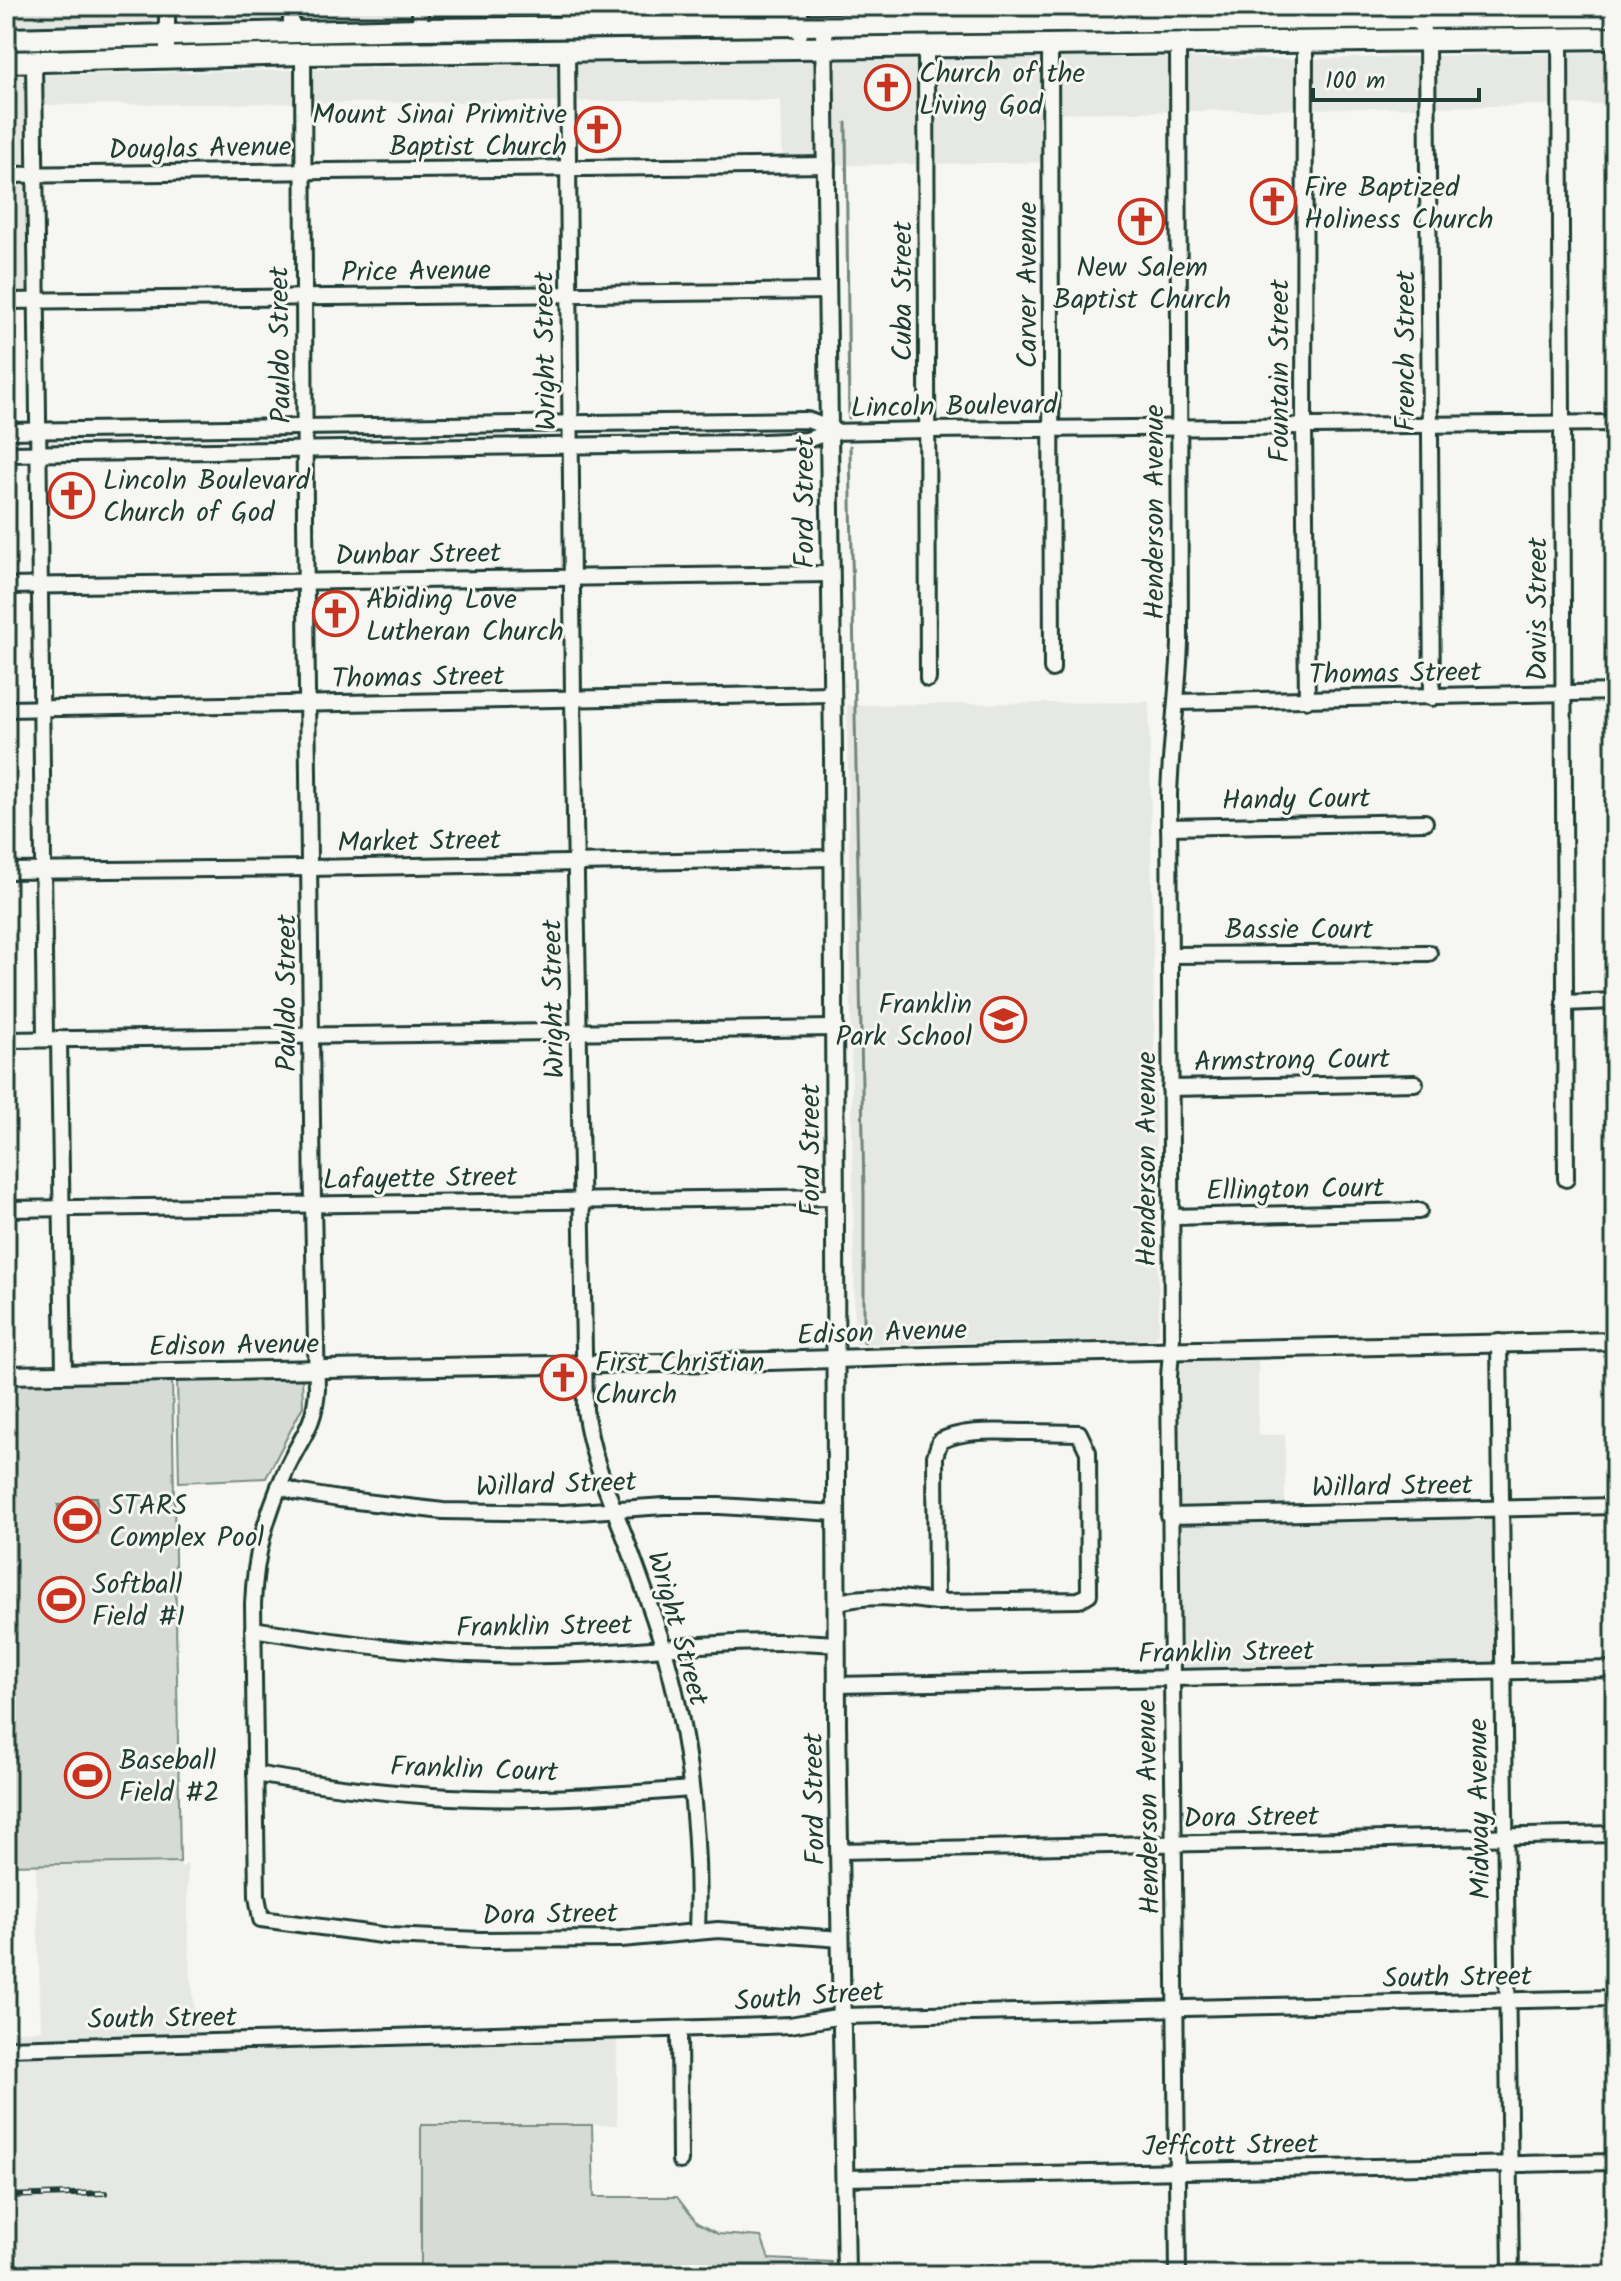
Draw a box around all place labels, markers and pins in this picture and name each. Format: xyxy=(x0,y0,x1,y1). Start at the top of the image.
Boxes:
place label: Church of the Living God xyxy=(919,52,1085,129)
church icon: Church of the Living God xyxy=(864,64,912,112)
place label: Mount Sinai Primitive Baptist Church xyxy=(312,93,567,170)
church icon: Mount Sinai Primitive Baptist Church xyxy=(574,105,622,153)
place label: Fire Baptized Holiness Church xyxy=(1304,166,1494,243)
church icon: Fire Baptized Holiness Church xyxy=(1249,178,1297,226)
church icon: New Salem Baptist Church xyxy=(1118,197,1166,245)
place label: New Salem Baptist Church xyxy=(1053,246,1231,323)
place label: Lincoln Boulevard Church of God xyxy=(103,459,311,536)
church icon: Lincoln Boulevard Church of God xyxy=(48,471,96,519)
place label: Abiding Love Lutheran Church xyxy=(366,578,564,655)
church icon: Abiding Love Lutheran Church xyxy=(311,590,359,638)
place label: Franklin Park School xyxy=(835,983,972,1060)
school or university icon: Franklin Park School xyxy=(979,995,1027,1043)
place label: First Christian Church xyxy=(595,1341,765,1418)
church icon: First Christian Church xyxy=(540,1353,588,1401)
place label: STARS Complex Pool xyxy=(109,1484,264,1561)
sports icon: STARS Complex Pool xyxy=(54,1496,102,1544)
place label: Softball Field #1 xyxy=(92,1563,185,1640)
sports icon: Softball Field #1 xyxy=(37,1575,85,1623)
place label: Baseball Field #2 xyxy=(119,1739,220,1816)
sports icon: Baseball Field #2 xyxy=(64,1751,112,1799)

